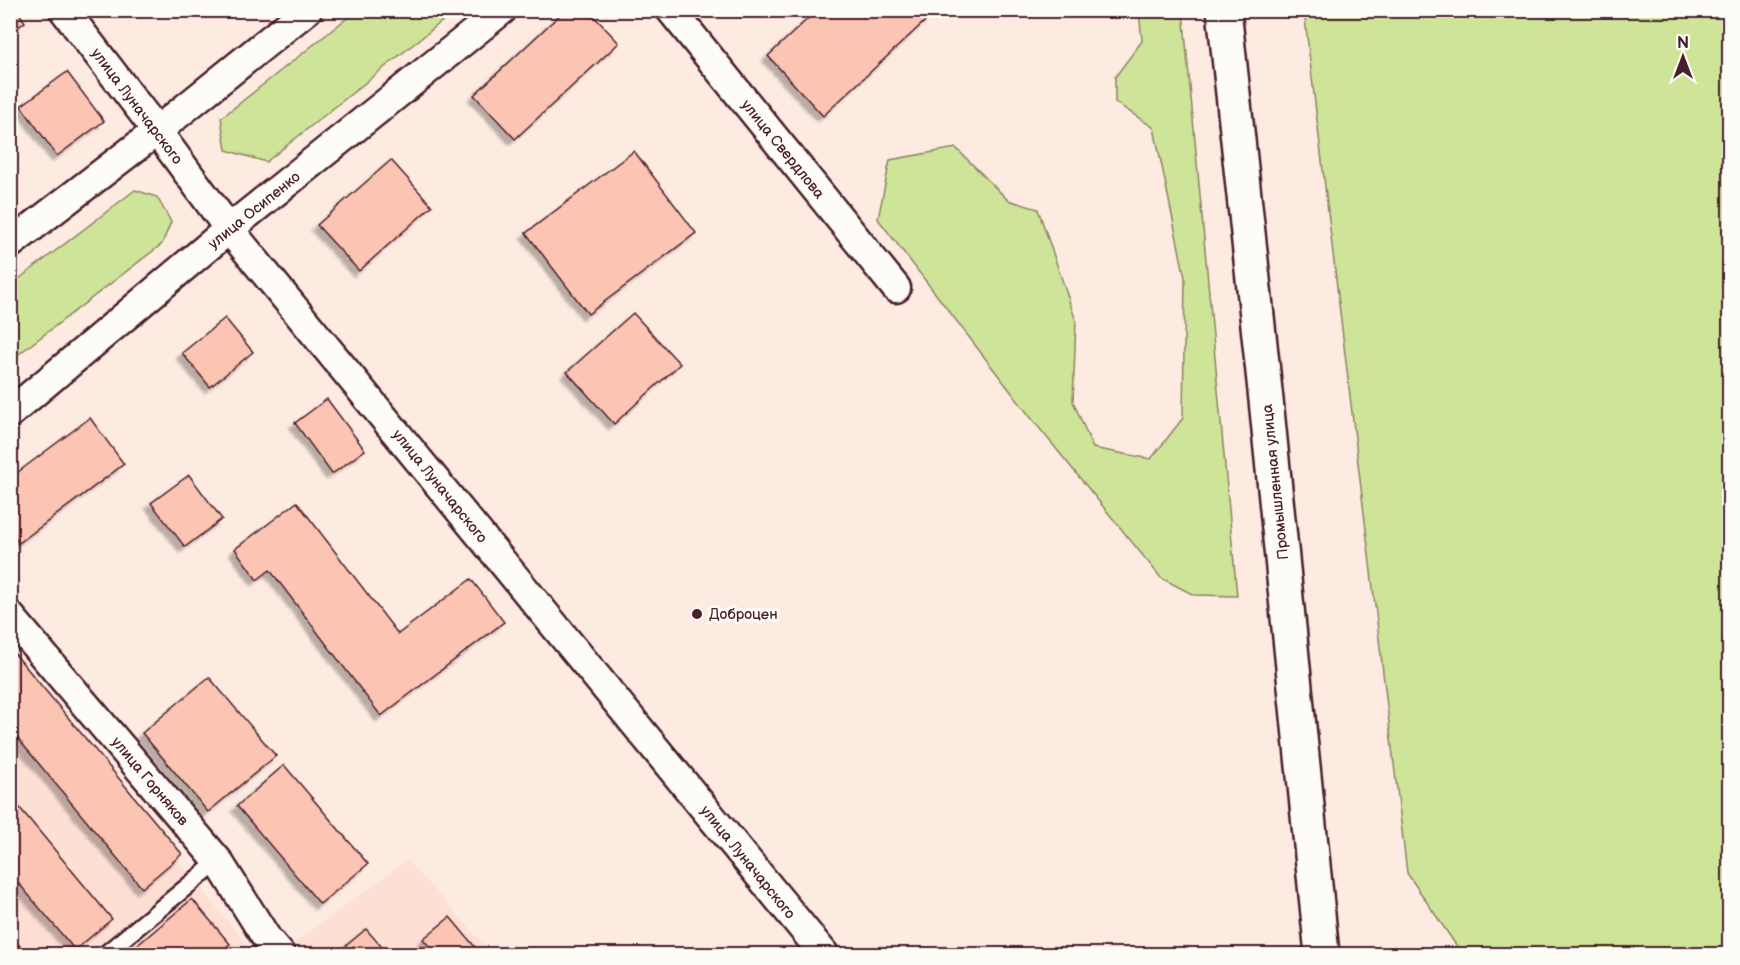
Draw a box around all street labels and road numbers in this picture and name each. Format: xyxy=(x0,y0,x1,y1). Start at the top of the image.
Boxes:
street label: улица Луначарского xyxy=(87,44,187,168)
street label: улица Свердлова xyxy=(737,96,829,203)
street label: улица Осипенко xyxy=(204,167,304,253)
street label: Промышленная улица xyxy=(1258,403,1293,561)
street label: улица Луначарского xyxy=(388,426,491,547)
street label: улица Горняков xyxy=(107,733,192,830)
street label: улица Луначарского xyxy=(696,802,799,923)

